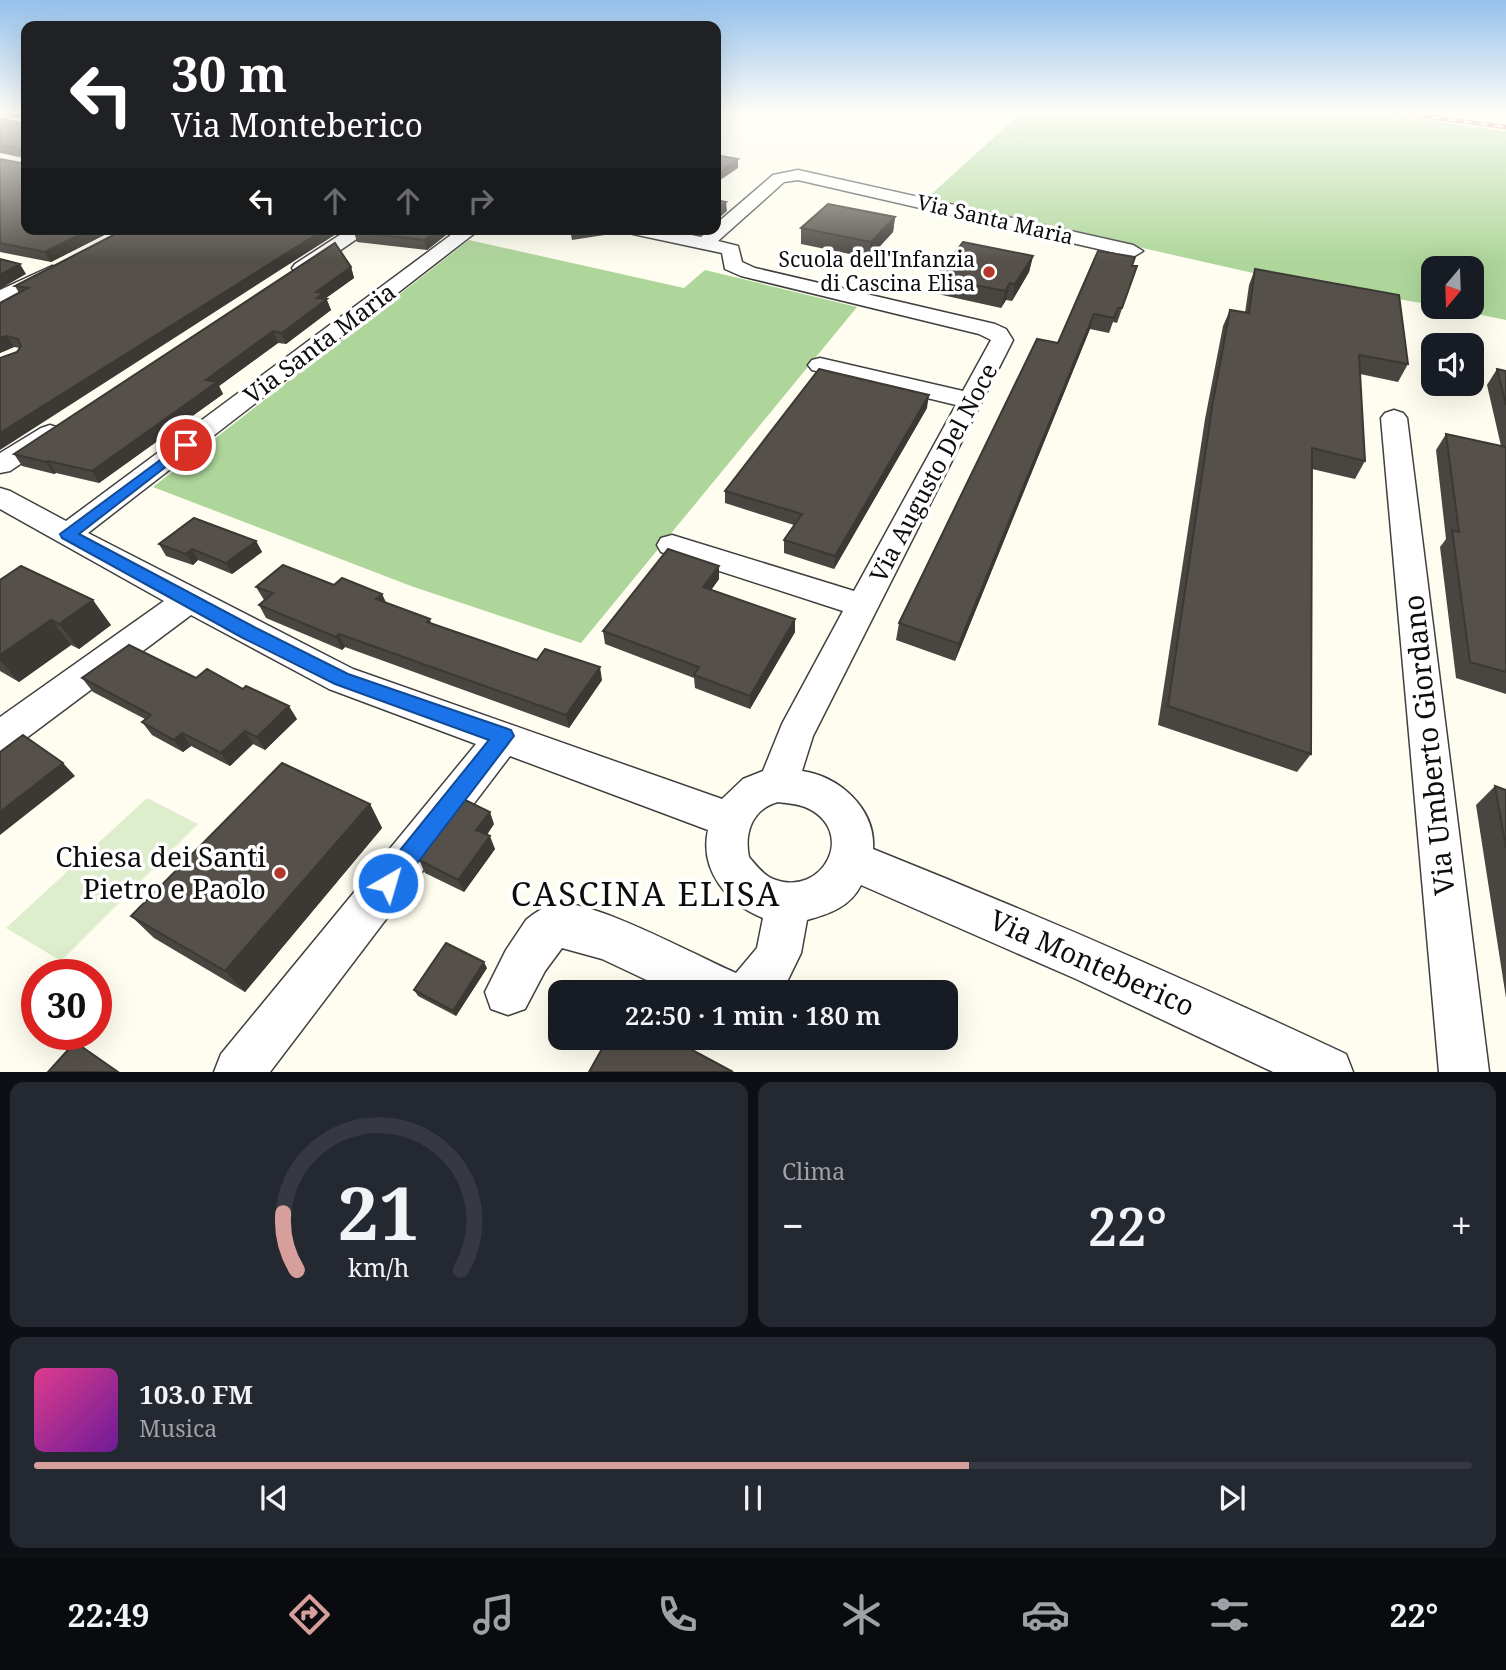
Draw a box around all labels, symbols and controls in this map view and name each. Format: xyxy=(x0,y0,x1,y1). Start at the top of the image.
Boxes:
text: 30 m xyxy=(171,40,287,106)
icon: left xyxy=(56,49,147,140)
text: Via Monteberico xyxy=(171,103,423,146)
icon: left xyxy=(243,182,281,220)
icon: ahead xyxy=(316,182,354,220)
icon: ahead xyxy=(389,182,427,220)
icon: right xyxy=(462,182,500,220)
street label: Via Santa Maria xyxy=(914,187,1076,251)
place label: Scuola dell'Infanzia di Cascina Elisa xyxy=(779,245,975,297)
north arrow xyxy=(1421,256,1484,318)
map controls xyxy=(1421,256,1484,396)
marker: Scuola dell'Infanzia di Cascina Elisa xyxy=(981,264,997,280)
street label: Via Santa Maria xyxy=(236,275,402,411)
button: sound xyxy=(1421,333,1484,396)
street label: Via Augusto Del Noce xyxy=(861,357,1004,588)
pin xyxy=(156,415,216,475)
icon: arrive xyxy=(167,426,205,464)
street label: Via Umberto Giordano xyxy=(1393,593,1463,897)
place label: Chiesa dei Santi Pietro e Paolo xyxy=(55,837,266,907)
position arrow xyxy=(351,846,425,920)
marker: Chiesa dei Santi Pietro e Paolo xyxy=(272,865,288,881)
district label: CASCINA ELISA xyxy=(511,871,781,916)
street label: Via Monteberico xyxy=(984,900,1201,1024)
speed limit sign: 30 xyxy=(21,959,112,1050)
text: 22:50 · 1 min · 180 m xyxy=(625,997,881,1033)
text: Clima xyxy=(782,1155,845,1187)
text: 21 xyxy=(338,1163,420,1262)
text: 22° xyxy=(1088,1190,1167,1261)
text: − xyxy=(782,1199,804,1251)
text: + xyxy=(1451,1199,1472,1251)
text: km/h xyxy=(348,1250,410,1284)
text: 103.0 FM xyxy=(139,1376,253,1412)
text: Musica xyxy=(139,1412,217,1444)
icon: previous xyxy=(255,1479,293,1517)
icon: pause xyxy=(734,1479,772,1517)
icon: next xyxy=(1213,1479,1251,1517)
icon: directions xyxy=(285,1590,334,1639)
icon: music xyxy=(469,1590,518,1639)
icon: phone xyxy=(653,1590,702,1639)
icon: climate xyxy=(837,1590,886,1639)
icon: car xyxy=(1021,1590,1070,1639)
icon: filters xyxy=(1205,1590,1254,1639)
text: 22:49 xyxy=(68,1593,150,1636)
text: 22° xyxy=(1389,1593,1438,1636)

